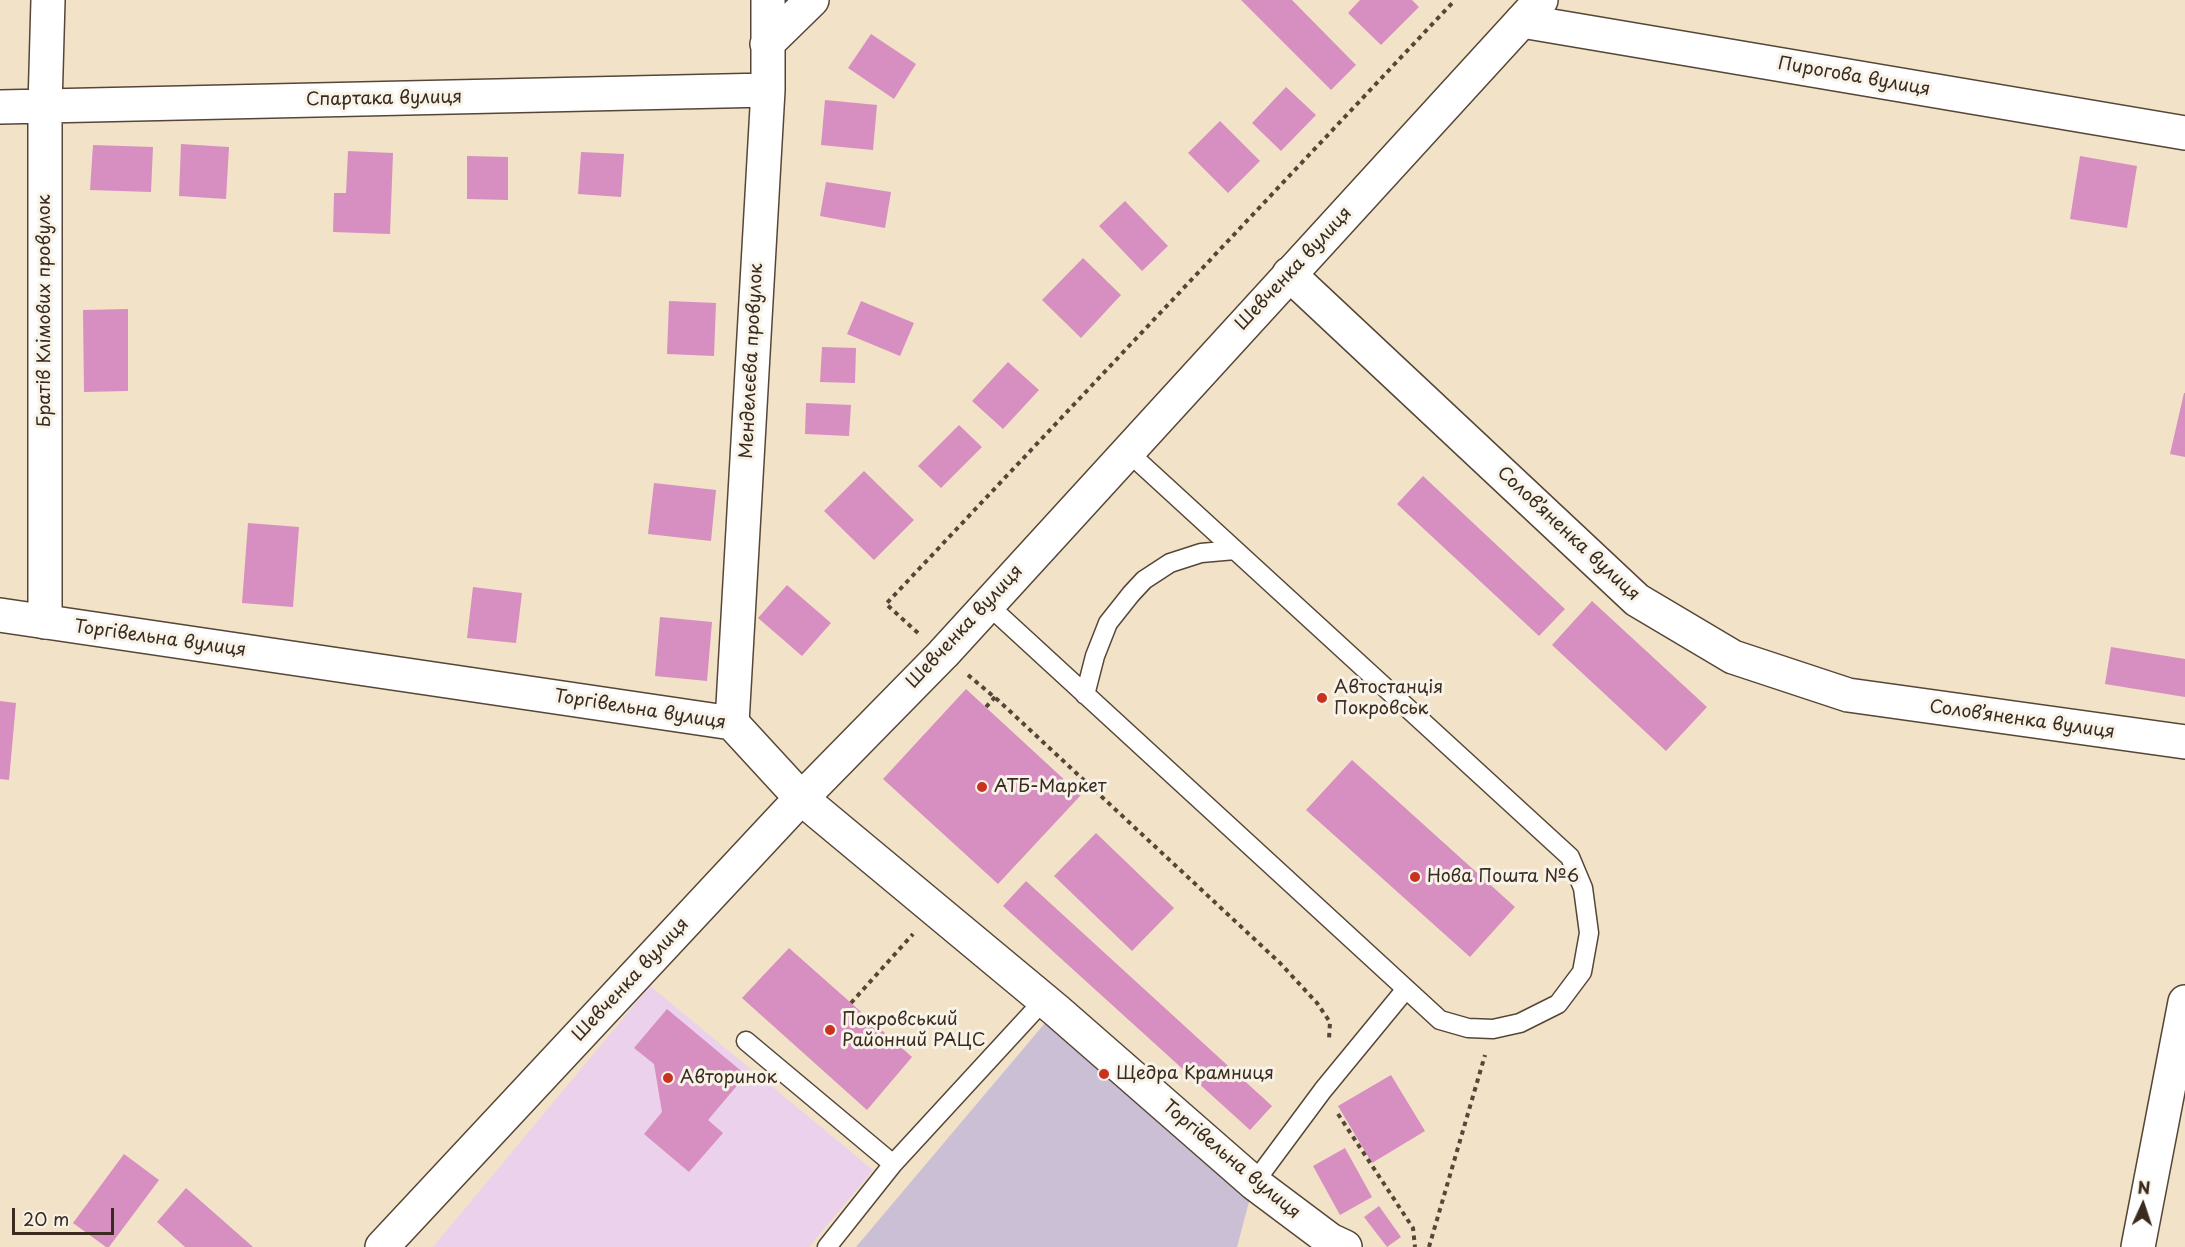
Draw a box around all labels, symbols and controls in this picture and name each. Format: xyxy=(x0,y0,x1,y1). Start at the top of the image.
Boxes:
street label: Пирогова вулиця xyxy=(1776,53,1932,101)
street label: Спартака вулиця xyxy=(306,87,462,111)
street label: Братів Клімових провулок xyxy=(34,194,56,428)
street label: Шевченка вулиця xyxy=(1231,203,1357,335)
street label: Менделєєва провулок xyxy=(736,263,768,459)
street label: Солов’яненка вулиця xyxy=(1492,462,1644,606)
street label: Шевченка вулиця xyxy=(902,561,1028,693)
street label: Торгівельна вулиця xyxy=(73,616,247,662)
place label: Автостанція Покровськ xyxy=(1334,677,1443,720)
street label: Торгівельна вулиця xyxy=(553,686,727,734)
marker: Автостанція Покровськ xyxy=(1315,691,1329,705)
street label: Солов’яненка вулиця xyxy=(1928,696,2116,744)
place label: АТБ-Маркет xyxy=(994,776,1106,798)
marker: АТБ-Маркет xyxy=(975,780,989,794)
place label: Нова Пошта №6 xyxy=(1427,866,1579,888)
marker: Нова Пошта №6 xyxy=(1408,870,1422,884)
street label: Шевченка вулиця xyxy=(568,914,694,1046)
place label: Покровський Районний РАЦС xyxy=(842,1009,986,1052)
marker: Покровський Районний РАЦС xyxy=(823,1023,837,1037)
place label: Щедра Крамниця xyxy=(1116,1063,1274,1085)
place label: Авторинок xyxy=(680,1067,777,1089)
marker: Щедра Крамниця xyxy=(1097,1067,1111,1081)
marker: Авторинок xyxy=(661,1071,675,1085)
street label: Торгівельна вулиця xyxy=(1158,1096,1304,1224)
north arrow xyxy=(2113,1175,2173,1235)
text: N xyxy=(2137,1175,2151,1199)
scale bar xyxy=(15,1196,117,1234)
text: 20 m xyxy=(23,1205,69,1232)

